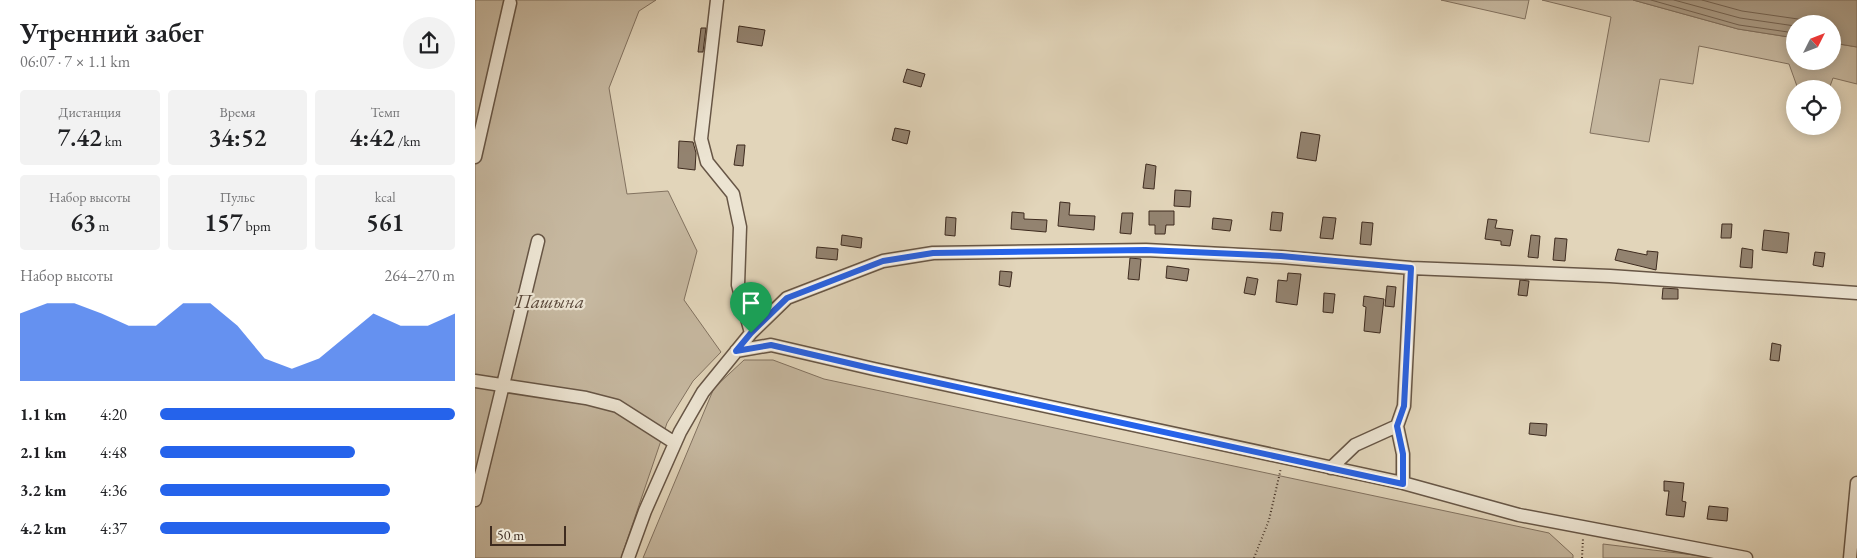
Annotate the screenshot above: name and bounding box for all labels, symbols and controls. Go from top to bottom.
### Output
text: Утренний забег [20,14,204,50]
north arrow [1786,15,1841,70]
map controls [1786,15,1841,135]
button: share [403,17,455,69]
text: 06:07 · 7 × 1.1 km [20,51,130,72]
button: locate [1786,80,1841,135]
text: Дистанция [59,103,121,121]
text: Время [220,103,255,121]
text: Темп [371,103,400,121]
text: 7.42 [57,121,102,153]
text: 34:52 [208,121,267,153]
text: 4:42 [350,121,395,153]
text: km [102,132,122,150]
text: /km [395,132,421,150]
text: Набор высоты [49,188,131,206]
text: Пульс [220,188,255,206]
text: kcal [375,188,396,206]
text: 63 [70,206,96,238]
text: 157 [204,206,243,238]
text: 561 [366,206,404,238]
text: m [96,217,110,235]
text: bpm [243,217,271,235]
text: Набор высоты [20,265,113,286]
text: 264–270 m [384,265,455,286]
pin [730,282,772,333]
park label: Пашына [515,289,584,314]
icon: arrive [737,289,765,317]
text: 1.1 km [20,404,66,425]
text: 4:20 [100,404,127,425]
text: 2.1 km [20,442,66,463]
text: 4:48 [100,442,127,463]
text: 3.2 km [20,480,66,501]
text: 4:36 [100,480,127,501]
text: 4.2 km [20,518,66,539]
text: 4:37 [100,518,127,539]
scale bar [490,523,566,546]
text: 50 m [497,526,524,544]

